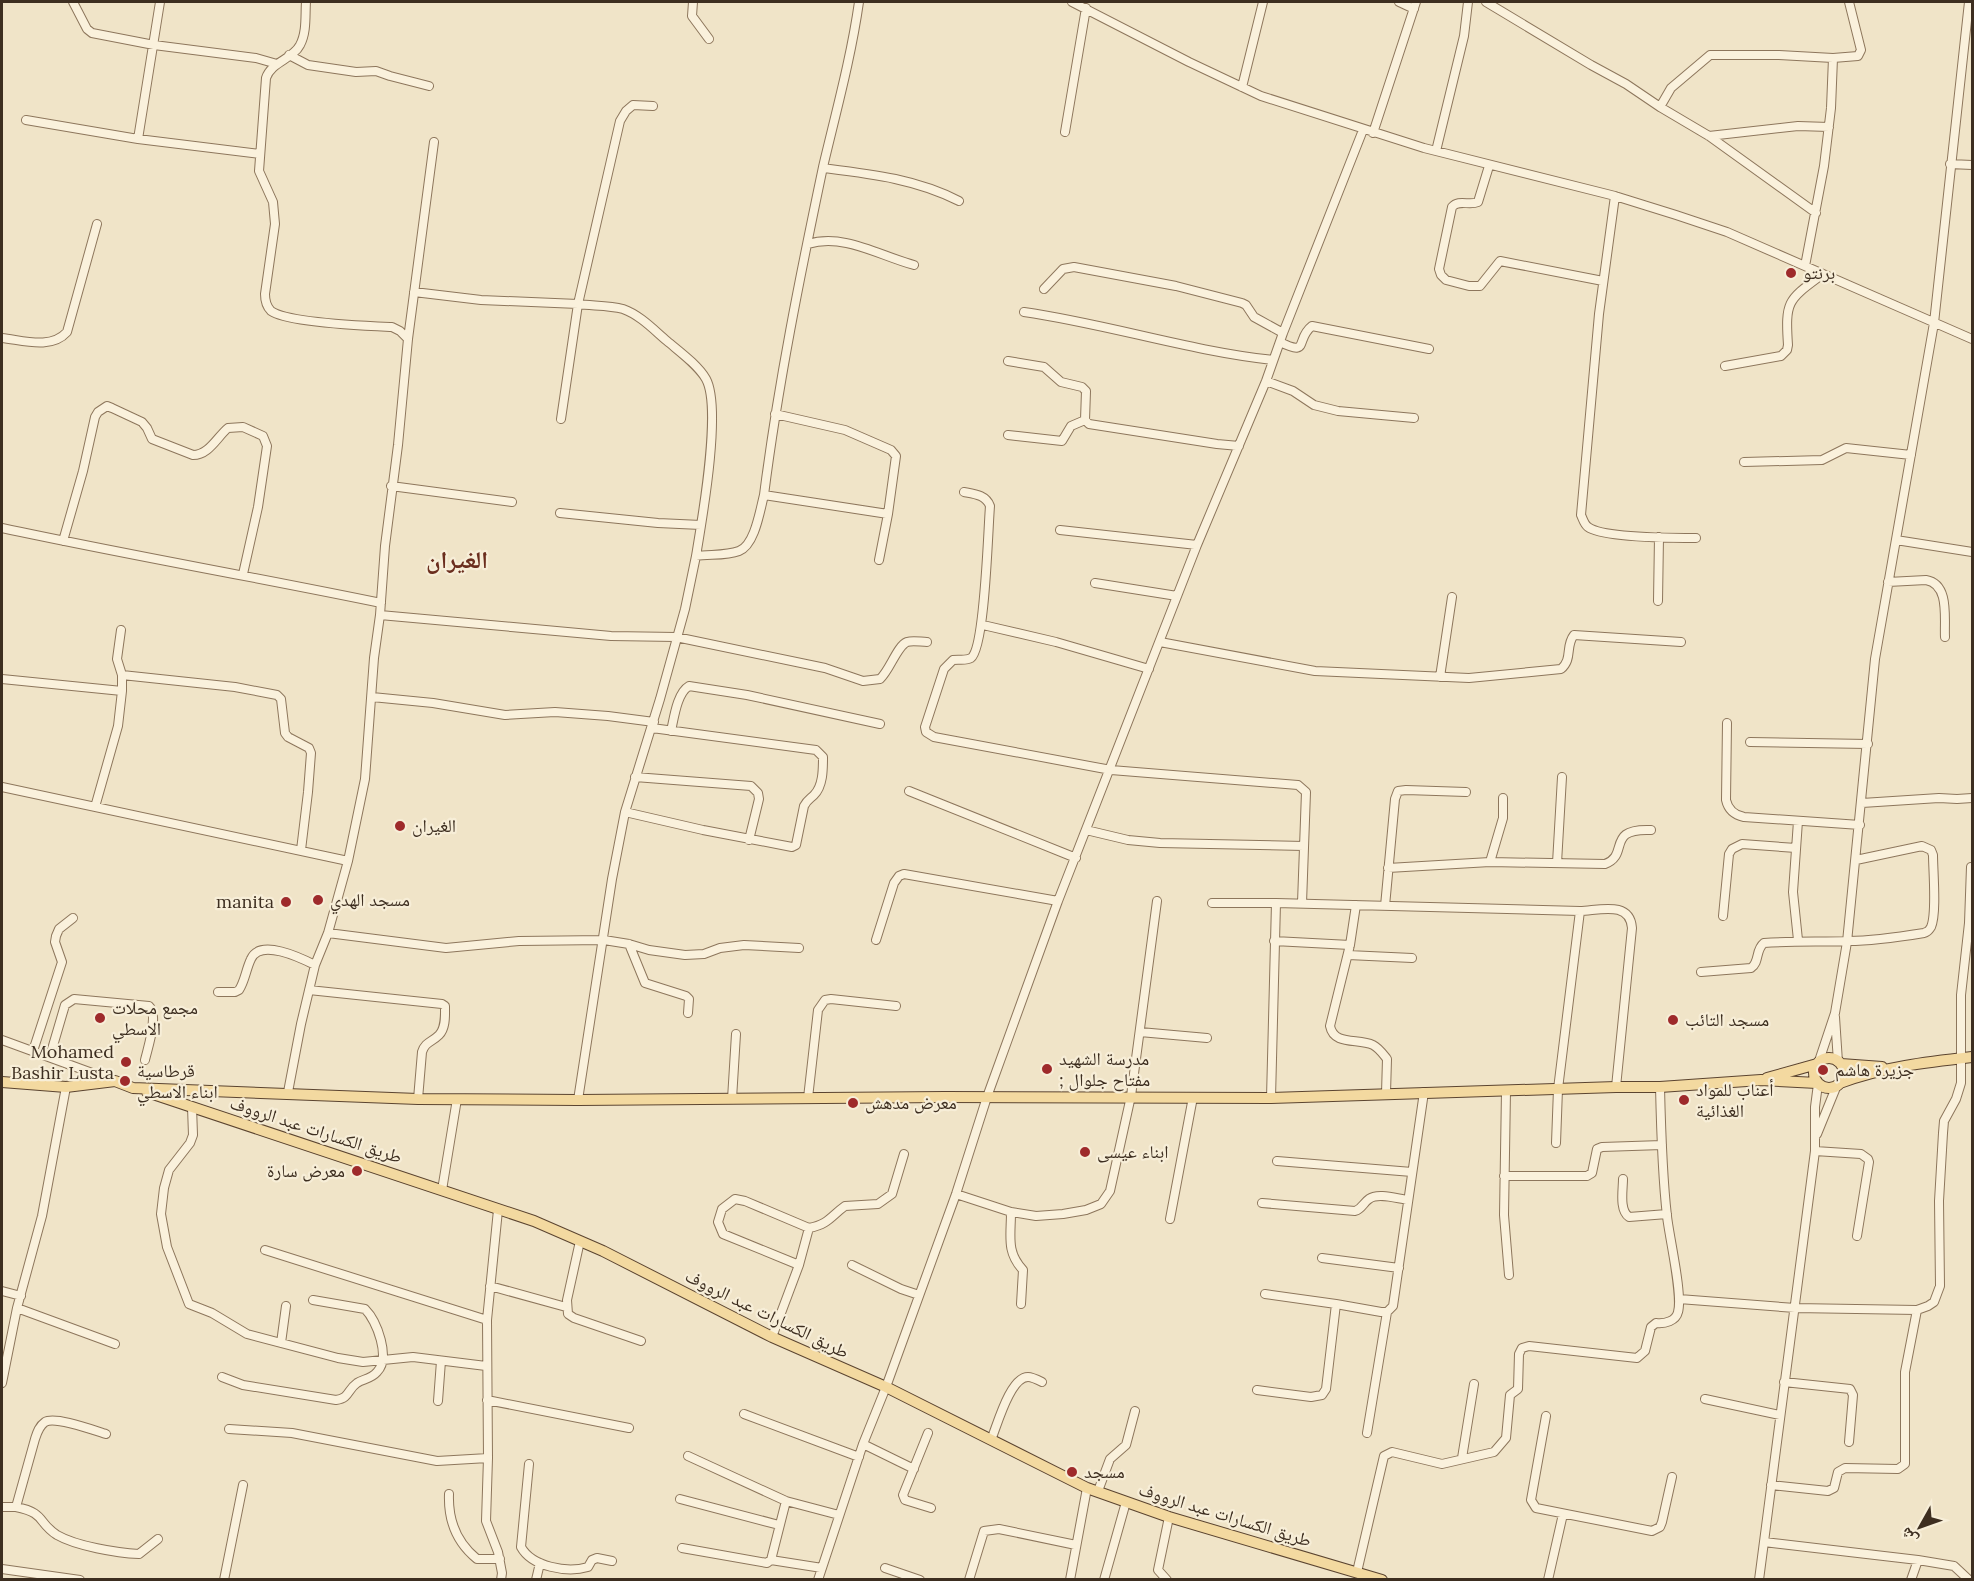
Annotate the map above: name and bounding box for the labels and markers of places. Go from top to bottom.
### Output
place label: برنتو [1803,261,1835,284]
marker: برنتو [1784,266,1798,280]
place label: الغيران [412,814,456,837]
marker: الغيران [393,819,407,833]
place label: مسجد الهدي [330,888,410,915]
place label: manita [216,890,274,913]
marker: مسجد الهدي [311,893,325,907]
marker: manita [279,895,293,909]
place label: مجمع محلات الاسطي [112,996,198,1044]
place label: مسجد التائب [1685,1008,1769,1031]
marker: مجمع محلات الاسطي [93,1011,107,1025]
marker: مسجد التائب [1666,1013,1680,1027]
place label: Mohamed Bashir Lusta [11,1040,114,1084]
place label: مدرسة الشهيد ; مفتاح جلوال [1059,1047,1150,1092]
marker: Mohamed Bashir Lusta [119,1055,133,1069]
place label: جزيرة هاشم [1835,1058,1914,1082]
place label: قرطاسية ابناء الاسطي [137,1059,218,1107]
marker: مدرسة الشهيد ; مفتاح جلوال [1040,1062,1054,1076]
marker: جزيرة هاشم [1816,1063,1830,1077]
marker: قرطاسية ابناء الاسطي [118,1074,132,1088]
place label: أعناب للمواد الغذائية [1696,1078,1774,1122]
place label: معرض مدهش [865,1091,957,1114]
marker: أعناب للمواد الغذائية [1677,1093,1691,1107]
marker: معرض مدهش [846,1096,860,1110]
place label: ابناء عيسى [1097,1140,1169,1163]
marker: ابناء عيسى [1078,1145,1092,1159]
place label: معرض سارة [267,1159,345,1182]
marker: معرض سارة [350,1164,364,1178]
place label: مسجد [1084,1460,1125,1483]
marker: مسجد [1065,1465,1079,1479]

